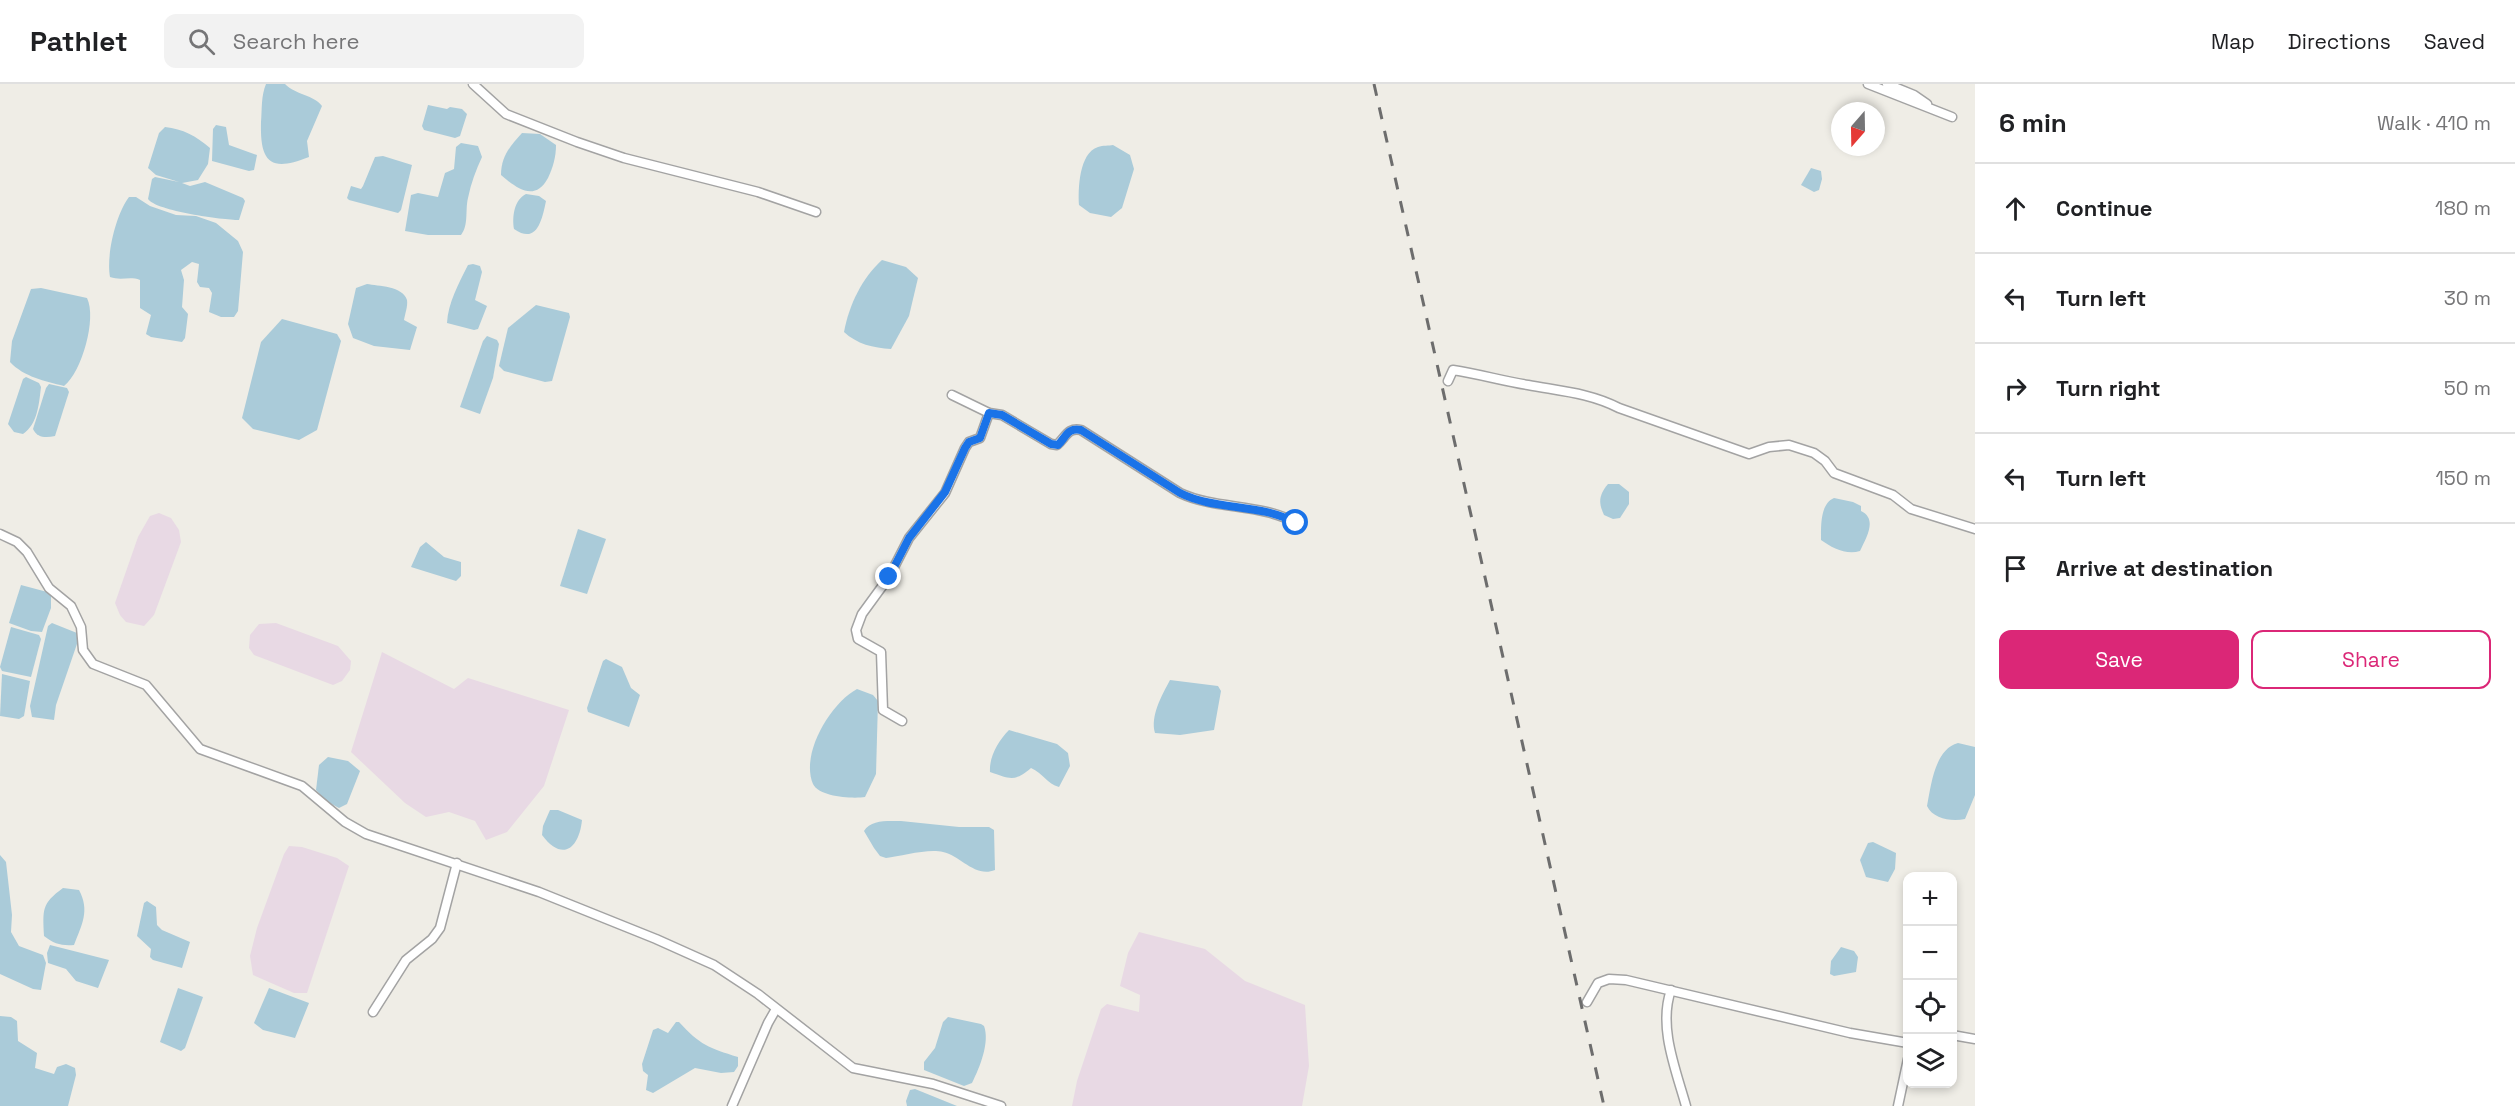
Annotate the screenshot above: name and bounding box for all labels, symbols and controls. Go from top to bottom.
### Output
search box [164,14,584,68]
text: Pathlet [30,23,128,59]
icon: search [185,25,218,58]
text: Search here [233,27,360,55]
text: Map [2211,28,2255,55]
text: Directions [2288,28,2391,55]
text: Saved [2424,28,2485,55]
north arrow [1831,102,1885,156]
text: 6 min [1999,106,2067,140]
text: Walk · 410 m [2377,110,2491,136]
icon: ahead [1999,192,2032,225]
text: Continue [2056,194,2152,222]
text: 180 m [2435,195,2491,221]
icon: left [1999,282,2032,315]
text: Turn left [2056,284,2146,312]
text: 30 m [2444,285,2491,311]
icon: right [1999,372,2032,405]
text: Turn right [2056,374,2161,402]
text: 50 m [2444,375,2491,401]
icon: left [1999,462,2032,495]
text: Turn left [2056,464,2146,492]
text: 150 m [2436,465,2491,491]
route start [1282,509,1308,535]
icon: arrive [1999,552,2032,585]
text: Arrive at destination [2056,554,2273,582]
route end [875,563,901,589]
button: Save [1999,630,2239,689]
button: Share [2251,630,2491,689]
map controls [1903,872,1957,1088]
button: + [1903,872,1957,926]
button: − [1903,926,1957,980]
button: locate [1903,980,1957,1034]
button: layers [1903,1034,1957,1088]

